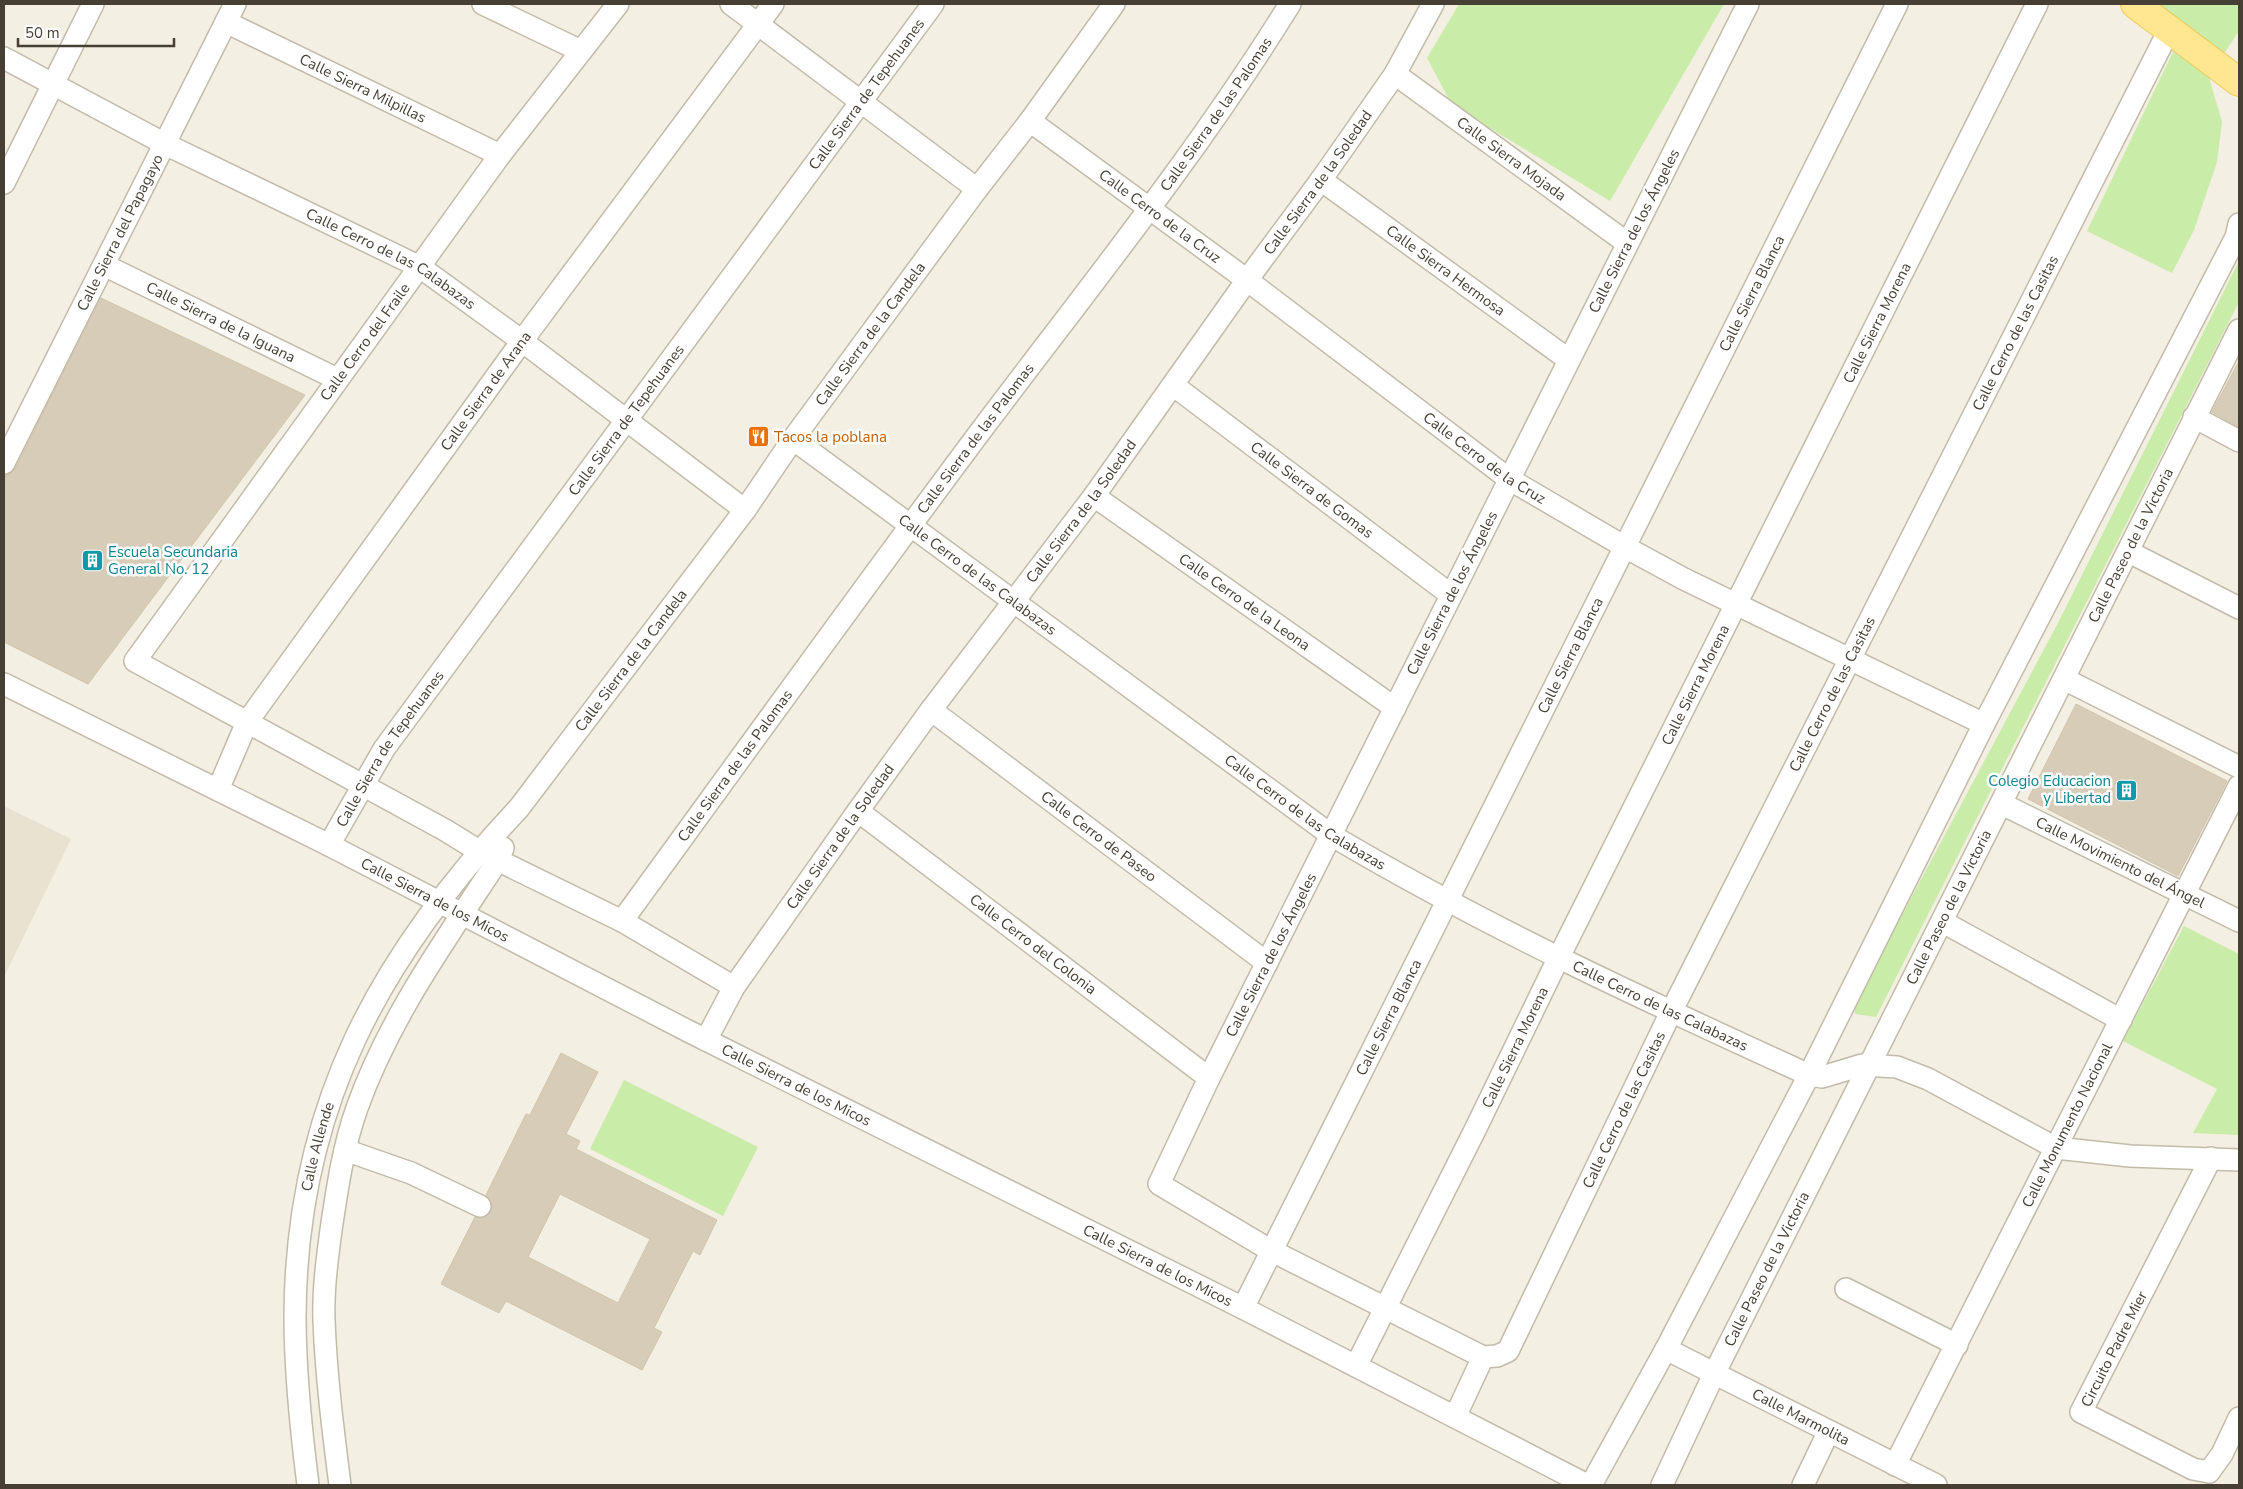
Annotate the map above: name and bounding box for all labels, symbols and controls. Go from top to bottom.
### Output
street label: Calle Sierra de Tepehuanes [804,14,929,174]
scale bar [18,15,174,47]
text: 50 m [25,23,60,43]
street label: Calle Sierra de las Palomas [1155,33,1277,195]
street label: Calle Sierra Milpillas [296,49,430,128]
street label: Calle Sierra de la Soledad [1259,106,1377,259]
street label: Calle Sierra Mojada [1453,112,1570,205]
street label: Calle Sierra de los Ángeles [1584,145,1684,317]
street label: Calle Sierra del Papagayo [72,151,168,314]
street label: Calle Cerro de la Cruz [1095,165,1225,268]
street label: Calle Cerro de las Calabazas [303,203,480,314]
street label: Calle Sierra Hermosa [1382,220,1509,320]
street label: Calle Sierra Blanca [1714,232,1789,355]
street label: Calle Cerro de las Casitas [1968,252,2063,414]
street label: Calle Sierra de la Candela [811,258,930,410]
street label: Calle Sierra Morena [1838,259,1916,387]
street label: Calle Sierra de la Iguana [143,277,299,367]
street label: Calle Cerro del Fraile [315,279,415,405]
street label: Calle Sierra de Arana [436,327,536,455]
street label: Calle Sierra de Tepehuanes [564,340,689,500]
street label: Calle Sierra de las Palomas [912,359,1039,518]
street label: Calle Cerro de la Cruz [1419,407,1550,509]
restaurant icon: Tacos la poblana [746,425,770,449]
place label: Tacos la poblana [774,427,887,447]
street label: Calle Sierra de la Soledad [1021,435,1141,587]
street label: Calle Sierra de Gomas [1246,437,1378,543]
street label: Calle Paseo de la Victoria [2083,465,2178,626]
street label: Calle Sierra de los Ángeles [1402,507,1502,679]
street label: Calle Cerro de las Calabazas [894,510,1061,640]
place label: Escuela Secundaria General No. 12 [108,542,238,579]
building icon: Escuela Secundaria General No. 12 [80,549,104,573]
street label: Calle Cerro de la Leona [1175,549,1314,655]
street label: Calle Sierra de la Candela [570,585,691,736]
street label: Calle Sierra Blanca [1533,594,1608,717]
street label: Calle Cerro de las Casitas [1784,613,1880,775]
street label: Calle Sierra Morena [1657,621,1734,749]
street label: Calle Sierra de Tepehuanes [331,666,448,831]
street label: Calle Sierra de las Palomas [673,686,797,846]
street label: Calle Cerro de las Calabazas [1220,750,1390,875]
street label: Calle Sierra de la Soledad [782,760,899,913]
place label: Colegio Educacion y Libertad [1988,771,2111,808]
building icon: Colegio Educacion y Libertad [2115,778,2139,802]
street label: Calle Cerro de Paseo [1037,786,1161,886]
street label: Calle Movimiento del Ángel [2032,812,2209,913]
street label: Calle Paseo de la Victoria [1901,826,1996,988]
street label: Calle Sierra de los Micos [357,853,513,947]
street label: Calle Sierra de los Ángeles [1221,869,1321,1041]
street label: Calle Cerro del Colonia [966,889,1101,999]
street label: Calle Sierra Blanca [1351,956,1426,1079]
street label: Calle Cerro de las Calabazas [1569,956,1751,1056]
street label: Calle Sierra Morena [1477,984,1553,1112]
street label: Calle Cerro de las Casitas [1578,1028,1670,1192]
street label: Calle Sierra de los Micos [718,1039,874,1131]
street label: Calle Monumento Nacional [2017,1039,2118,1211]
street label: Calle Allende [297,1099,339,1193]
street label: Calle Paseo de la Victoria [1719,1188,1814,1350]
street label: Calle Sierra de los Micos [1080,1220,1236,1311]
street label: Circuito Padre Mier [2076,1287,2152,1410]
street label: Calle Marmolita [1749,1384,1853,1450]

